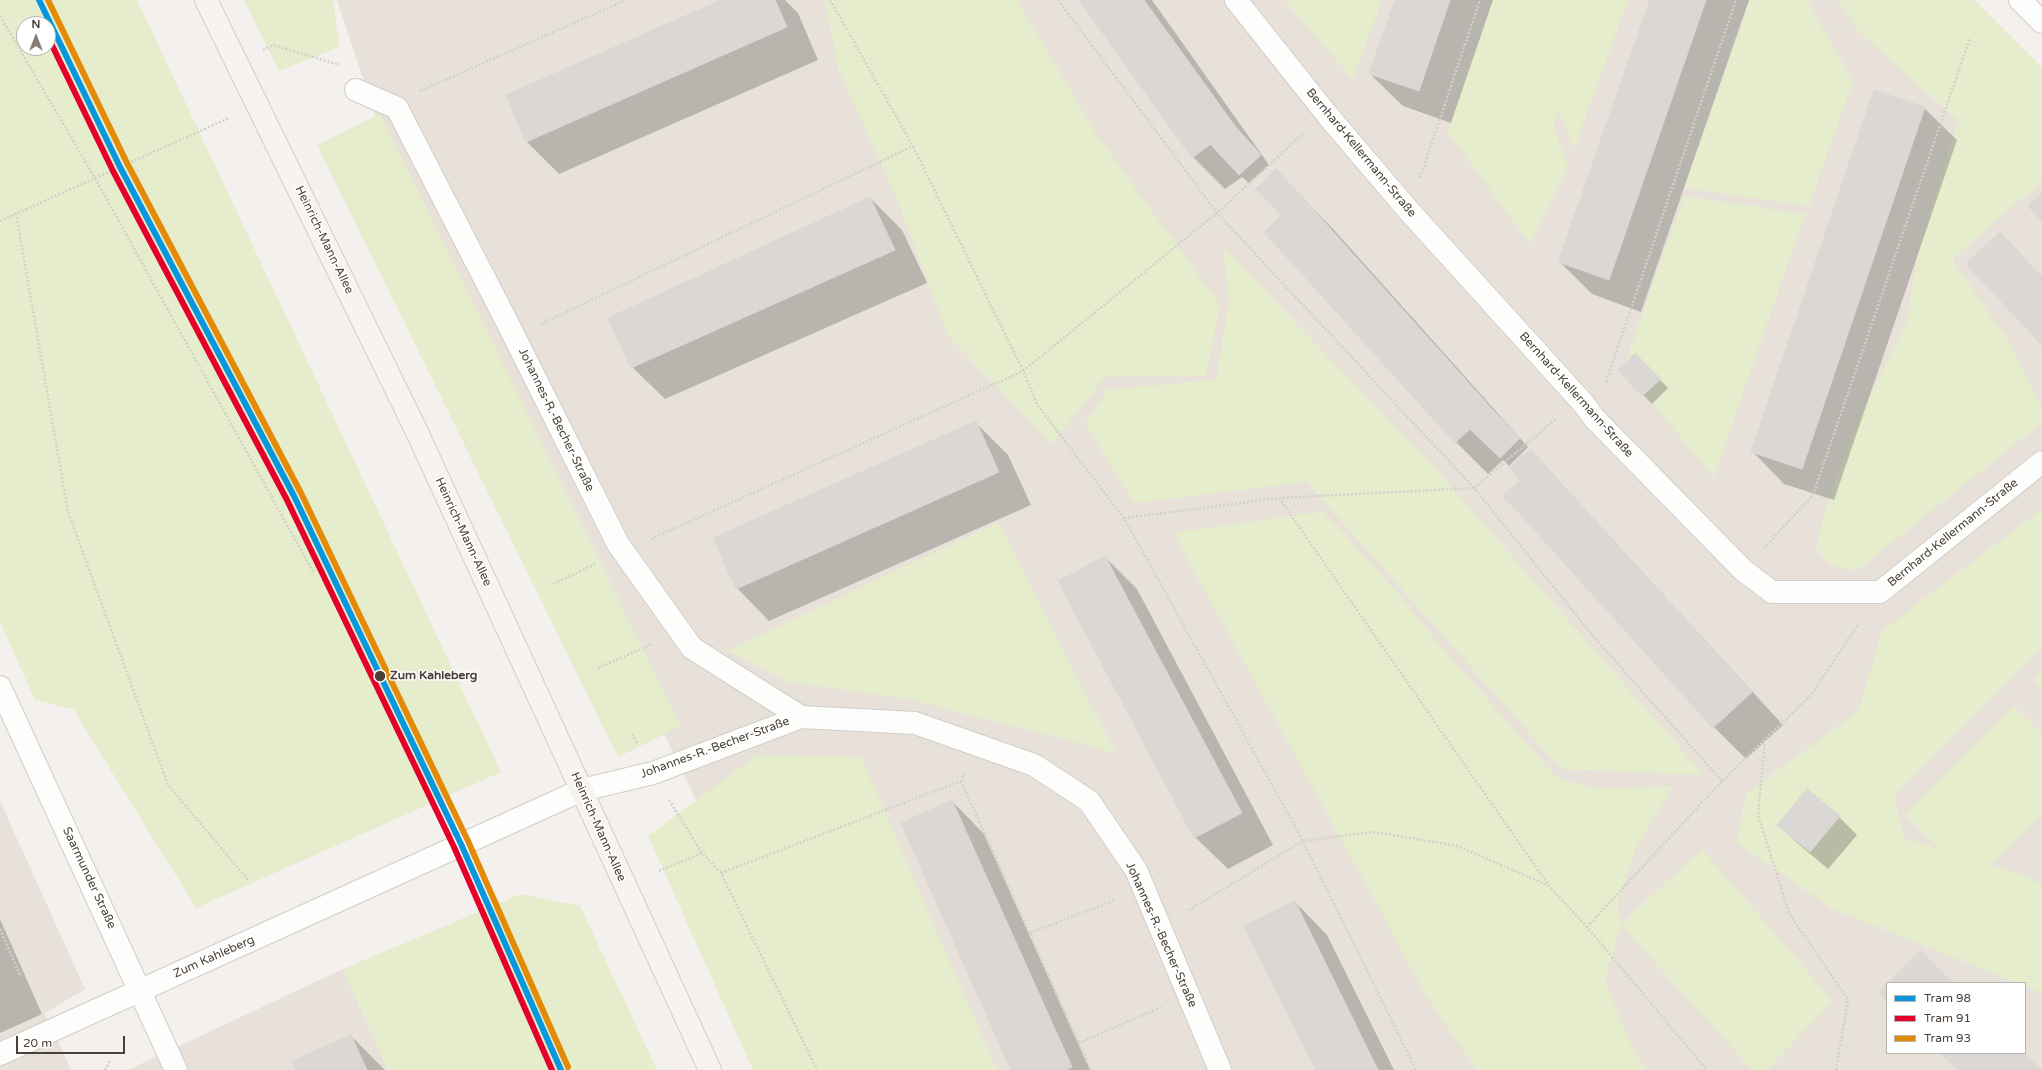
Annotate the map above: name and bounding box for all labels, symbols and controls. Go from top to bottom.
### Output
north arrow [16,16,56,56]
text: N [32,18,40,31]
street label: Bernhard-Kellermann-Straße [1303,86,1419,220]
street label: Heinrich-Mann-Allee [292,184,356,296]
street label: Bernhard-Kellermann-Straße [1516,329,1636,461]
street label: Johannes-R.-Becher-Straße [515,346,597,494]
street label: Heinrich-Mann-Allee [431,475,495,589]
street label: Bernhard-Kellermann-Straße [1885,476,2021,590]
marker: Zum Kahleberg [373,669,387,683]
place label: Zum Kahleberg [390,669,477,683]
street label: Johannes-R.-Becher-Straße [639,714,791,782]
street label: Heinrich-Mann-Allee [567,770,629,884]
street label: Saarmunder Straße [59,825,119,931]
street label: Johannes-R.-Becher-Straße [1122,860,1200,1010]
street label: Zum Kahleberg [171,933,257,981]
legend [1886,982,2026,1054]
text: Tram 98 [1924,991,1971,1005]
text: Tram 91 [1924,1011,1971,1025]
scale bar [18,1028,127,1054]
text: Tram 93 [1924,1031,1971,1045]
text: 20 m [23,1036,52,1050]

